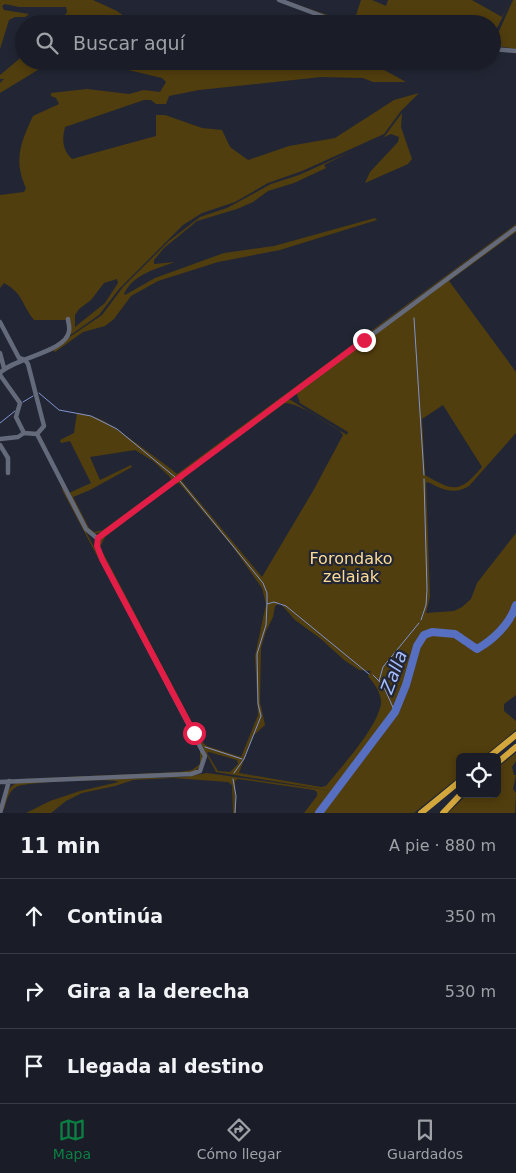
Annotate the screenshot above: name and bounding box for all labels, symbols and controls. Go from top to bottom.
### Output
search box [15,15,501,70]
icon: search [33,29,61,57]
text: Buscar aquí [73,32,185,54]
route end [353,329,376,352]
park label: Forondako zelaiak [309,549,393,586]
water label: Zalla [375,647,411,697]
route start [183,722,206,745]
map controls [456,753,501,798]
button: locate [456,753,501,798]
text: 11 min [20,834,101,858]
text: A pie · 880 m [389,836,496,855]
icon: ahead [20,902,48,930]
text: Continúa [67,905,163,927]
text: 350 m [445,907,496,926]
icon: right [20,977,48,1005]
text: Gira a la derecha [67,980,250,1002]
text: 530 m [445,982,496,1001]
icon: arrive [20,1052,48,1080]
text: Llegada al destino [67,1055,264,1077]
tab: Mapa [53,1116,91,1162]
tab: Cómo llegar [197,1116,281,1162]
tab: Guardados [387,1116,463,1162]

